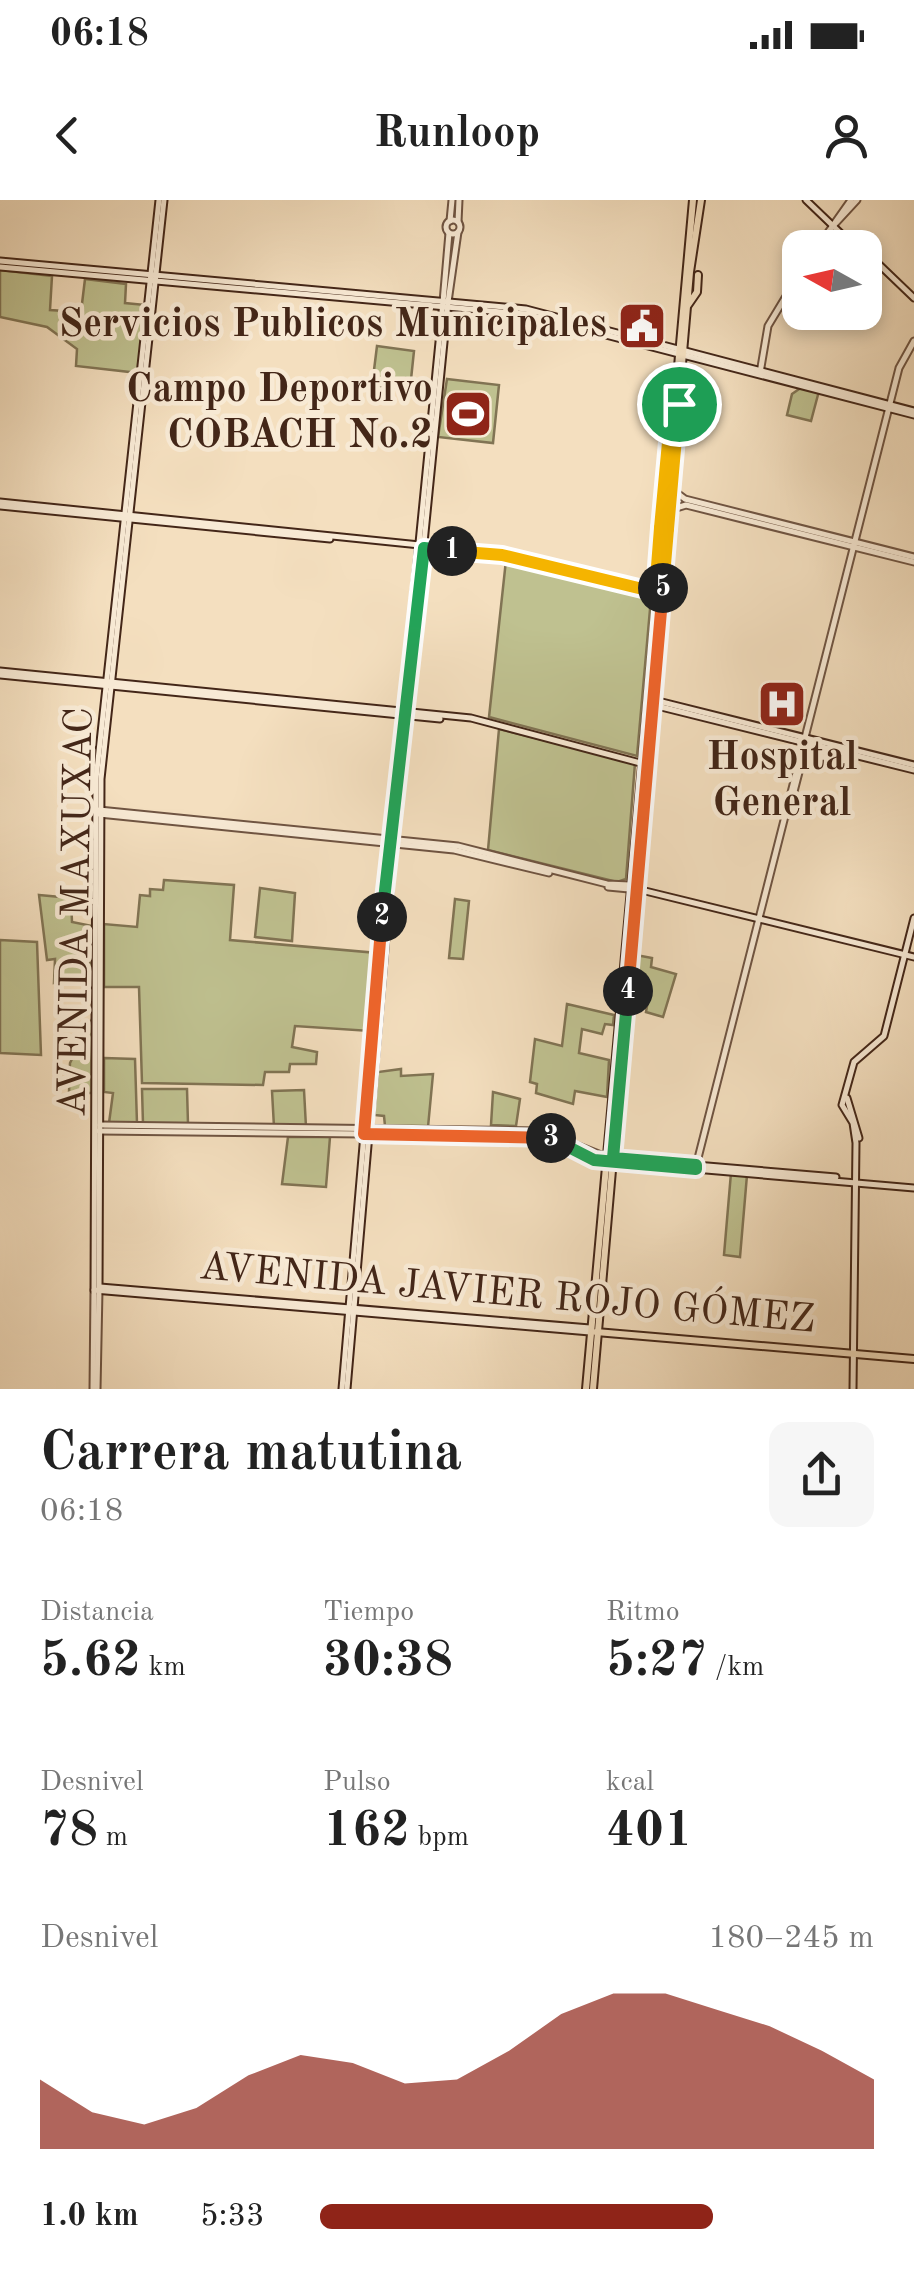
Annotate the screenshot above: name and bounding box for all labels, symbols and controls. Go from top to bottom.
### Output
text: 06:18 [50,16,149,54]
icon: back [40,108,95,163]
icon: person [819,108,874,163]
text: Runloop [374,112,540,157]
north arrow [782,230,882,330]
map controls [782,230,882,330]
public building icon: Servicios Publicos Municipales [616,300,668,352]
place label: Servicios Publicos Municipales [58,306,607,346]
pin [637,362,722,447]
place label: Campo Deportivo COBACH No.2 [126,371,433,457]
icon: arrive [652,377,707,432]
sports icon: Campo Deportivo COBACH No.2 [442,388,494,440]
pin: 1 [427,526,477,576]
text: 1 [444,537,460,565]
pin: 5 [638,563,688,613]
text: 5 [655,574,671,602]
hospital icon: Hospital General [756,678,808,730]
street label: AVENIDA MAXUXAC [54,707,102,1117]
place label: Hospital General [706,739,858,825]
pin: 2 [357,892,407,942]
text: 2 [374,903,390,931]
pin: 4 [603,966,653,1016]
text: 4 [620,977,636,1005]
pin: 3 [526,1113,576,1163]
text: 3 [543,1124,559,1152]
street label: AVENIDA JAVIER ROJO GÓMEZ [197,1239,817,1342]
button: share [769,1422,874,1527]
text: Carrera matutina [40,1427,462,1482]
text: 06:18 [40,1496,123,1528]
text: Distancia [40,1599,154,1627]
text: Tiempo [323,1599,414,1627]
text: Ritmo [606,1599,680,1627]
text: 5.62 [40,1637,141,1687]
text: 30:38 [323,1637,453,1687]
text: 5:27 [606,1637,707,1687]
text: km [141,1654,186,1682]
text: /km [707,1654,764,1682]
text: Desnivel [40,1769,144,1797]
text: Pulso [323,1769,391,1797]
text: kcal [606,1769,654,1797]
text: 78 [40,1807,98,1857]
text: 162 [323,1807,410,1857]
text: 401 [606,1807,693,1857]
text: m [98,1824,128,1852]
text: bpm [410,1824,469,1852]
text: Desnivel [40,1923,158,1955]
text: 180–245 m [708,1923,874,1955]
text: 1.0 km [40,2201,139,2233]
text: 5:33 [200,2201,265,2233]

